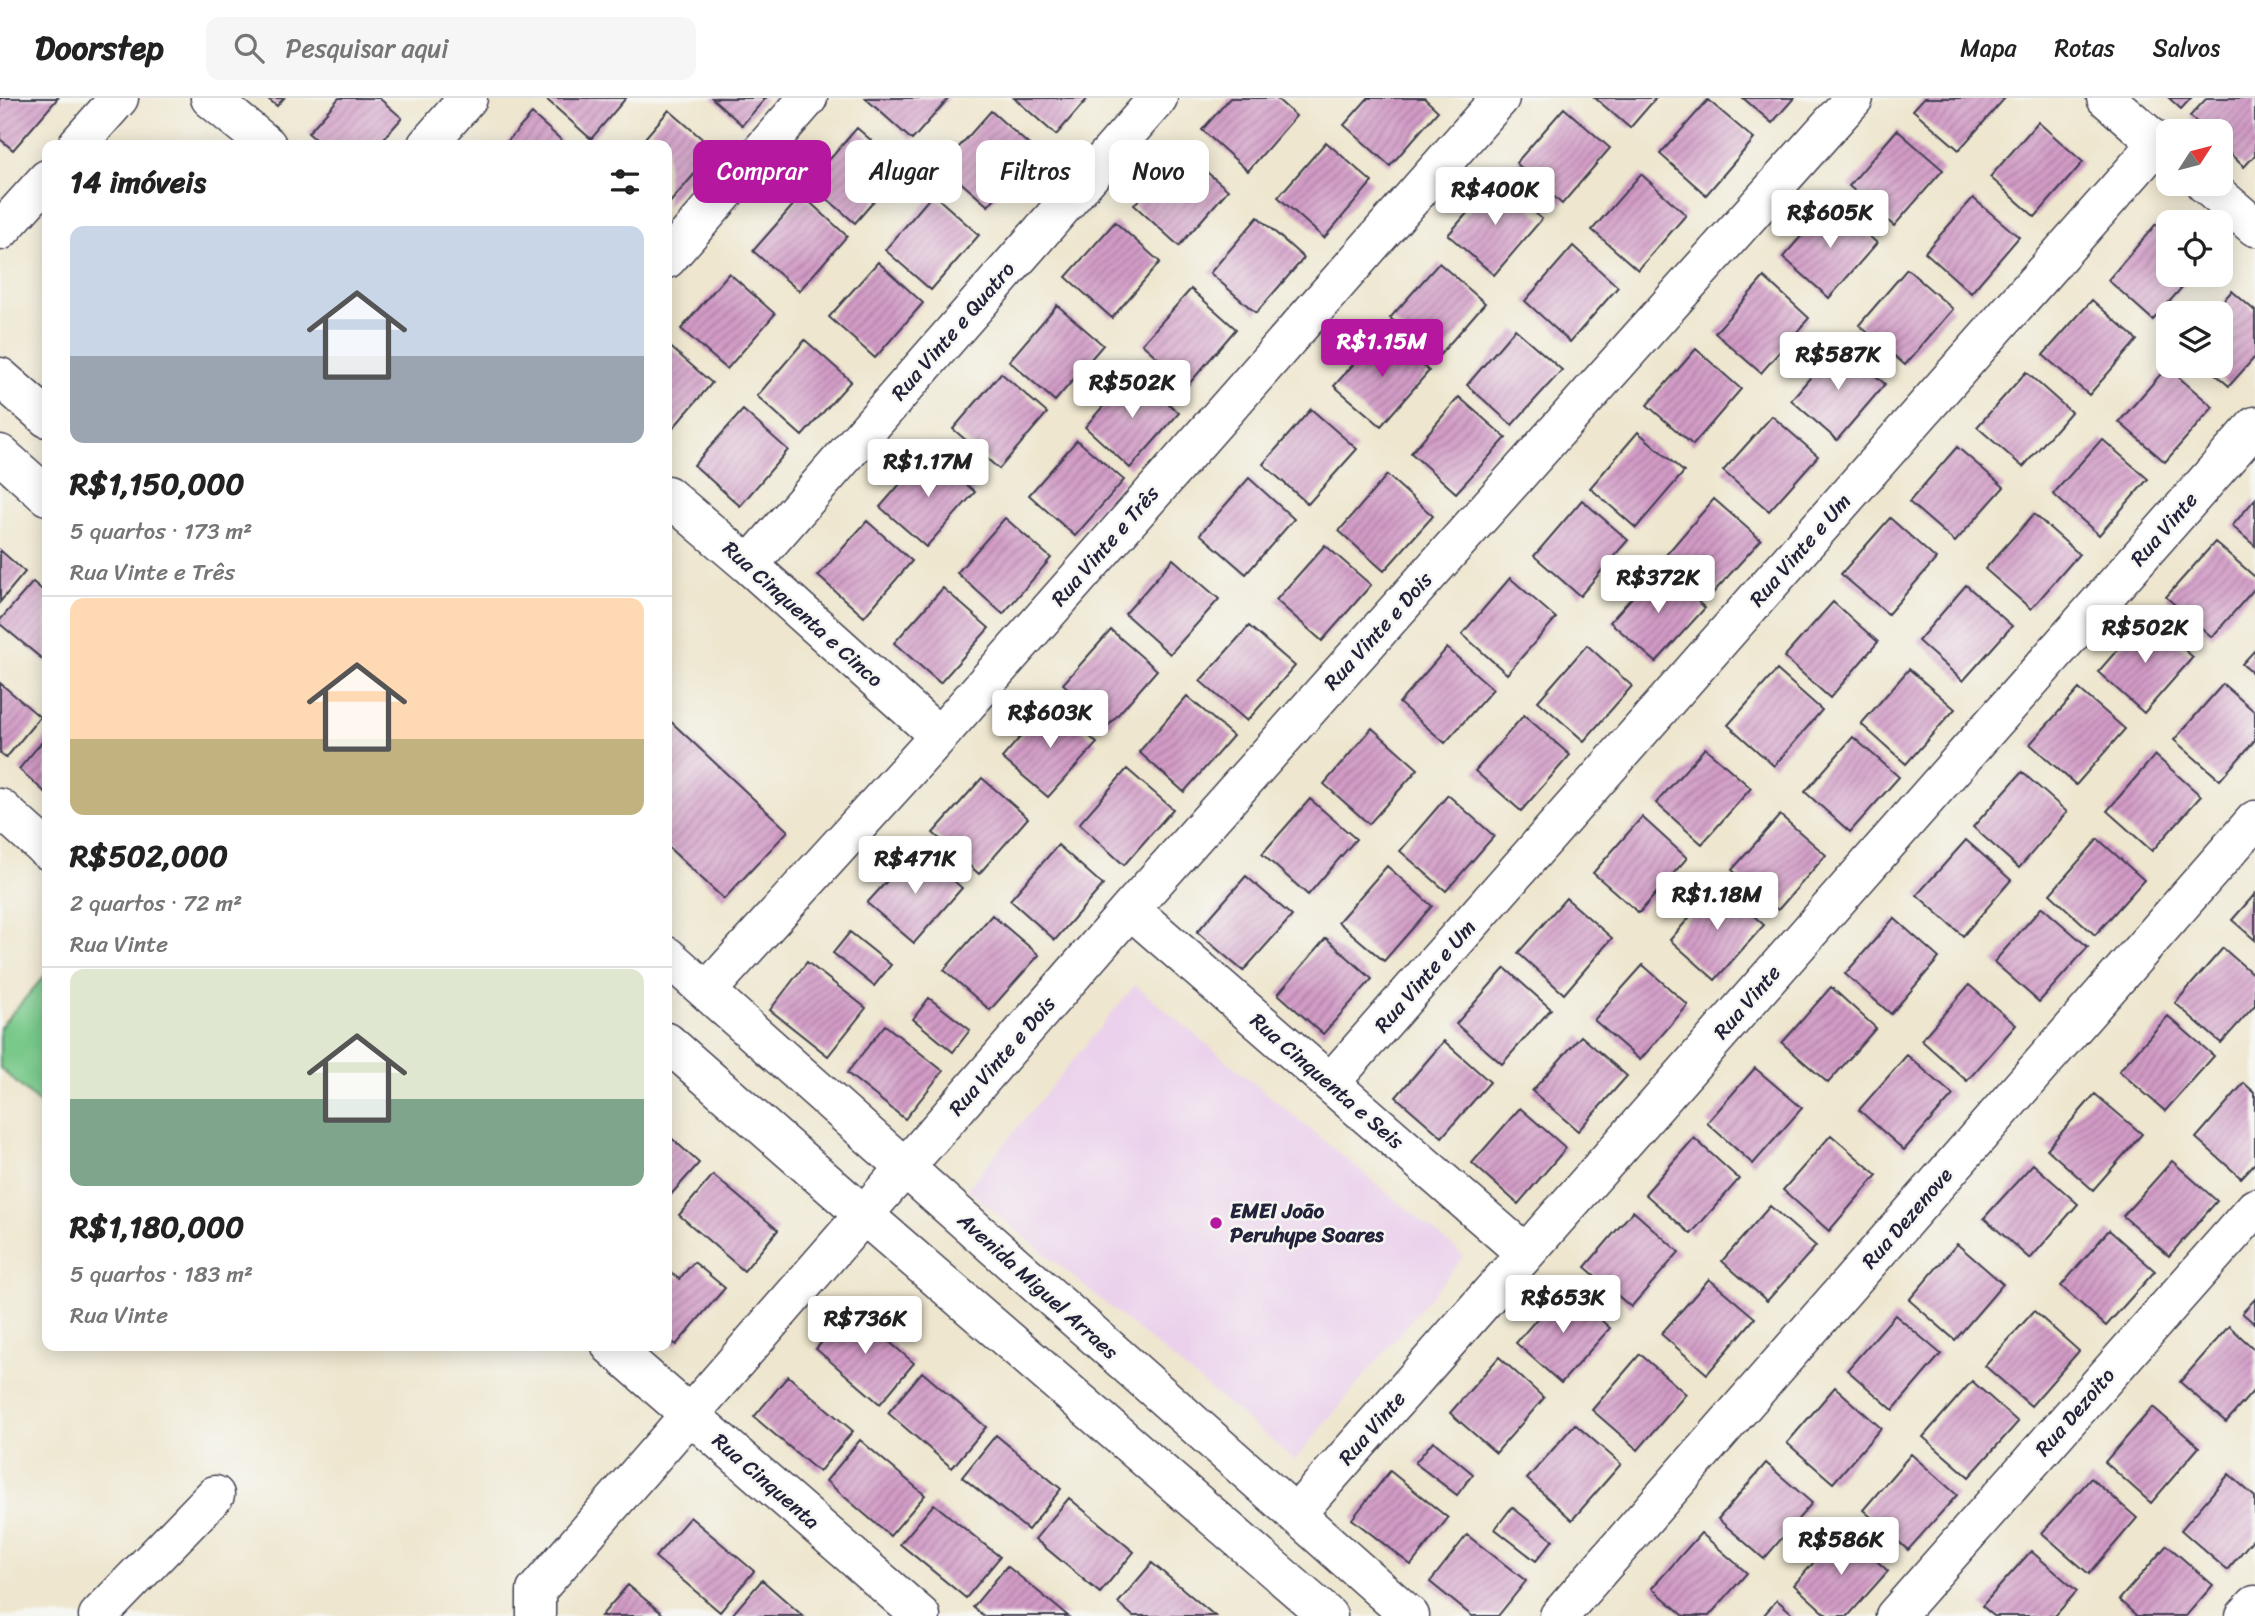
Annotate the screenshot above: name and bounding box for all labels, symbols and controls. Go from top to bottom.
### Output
search box [206,17,696,80]
text: Doorstep [35,19,164,77]
text: Pesquisar aqui [286,25,448,71]
text: Mapa [1960,27,2017,69]
text: Rotas [2055,27,2115,69]
text: Salvos [2153,27,2220,69]
icon: search [230,29,268,67]
north arrow [2156,119,2233,196]
map controls [2156,119,2233,378]
chip: Comprar [693,140,831,203]
chip: Alugar [845,140,962,203]
chip: Filtros [976,140,1095,203]
chip: Novo [1109,140,1209,203]
text: 14 imóveis [70,155,206,209]
icon: filters [606,163,644,201]
pin: R$400K [1438,167,1552,227]
text: R$400K [1452,169,1538,210]
pin: R$605K [1773,190,1887,250]
text: R$605K [1787,192,1873,233]
button: locate [2156,210,2233,287]
street label: Rua Vinte e Quatro [881,252,1025,410]
icon: home [294,272,420,398]
button: layers [2156,301,2233,378]
pin: R$1.15M [1317,320,1447,379]
text: R$1.15M [1337,321,1427,362]
pin: R$587K [1781,332,1895,392]
text: R$587K [1796,334,1880,375]
pin: R$502K [1075,360,1189,420]
text: R$502K [1089,362,1175,403]
pin: R$1.17M [863,440,993,499]
text: R$1.17M [884,441,972,482]
text: R$1,150,000 [70,457,244,511]
street label: Rua Vinte e Três [1041,476,1169,615]
street label: Rua Vinte [2120,483,2208,575]
street label: Rua Vinte e Um [1739,484,1861,616]
text: 5 quartos · 173 m² [70,511,252,552]
street label: Rua Cinquenta e Cinco [714,531,892,697]
text: Rua Vinte e Três [70,552,235,593]
pin: R$372K [1601,556,1715,615]
text: R$372K [1617,557,1699,598]
street label: Rua Vinte e Dois [1314,562,1442,699]
pin: R$502K [2088,606,2202,665]
text: R$502K [2102,607,2188,648]
icon: home [294,644,420,770]
pin: R$603K [993,690,1107,750]
text: R$603K [1008,692,1092,733]
text: R$502,000 [70,829,228,883]
pin: R$471K [858,836,972,896]
text: R$471K [875,838,955,879]
pin: R$1.18M [1652,872,1782,932]
text: R$1.18M [1672,874,1762,915]
text: 2 quartos · 72 m² [70,883,242,924]
street label: Rua Vinte e Um [1364,910,1486,1042]
text: Rua Vinte [70,924,168,965]
street label: Rua Vinte [1703,956,1791,1048]
street label: Rua Vinte e Dois [939,987,1066,1125]
street label: Rua Cinquenta e Seis [1241,1003,1413,1159]
icon: home [294,1015,420,1141]
street label: Rua Dezenove [1852,1158,1962,1278]
place label: EMEI João Peruhype Soares [1230,1192,1384,1254]
text: R$1,180,000 [70,1200,244,1254]
street label: Avenida Miguel Arraes [948,1202,1128,1370]
marker: EMEI João Peruhype Soares [1208,1215,1224,1231]
text: 5 quartos · 183 m² [70,1254,253,1295]
pin: R$653K [1506,1276,1620,1335]
text: R$653K [1521,1277,1605,1318]
text: Rua Vinte [70,1295,168,1336]
pin: R$736K [808,1296,922,1356]
text: R$736K [824,1298,906,1339]
street label: Rua Dezoito [2025,1359,2125,1465]
street label: Rua Vinte [1328,1382,1416,1474]
street label: Rua Cinquenta [703,1423,829,1539]
pin: R$586K [1784,1518,1898,1577]
text: R$586K [1799,1519,1883,1560]

